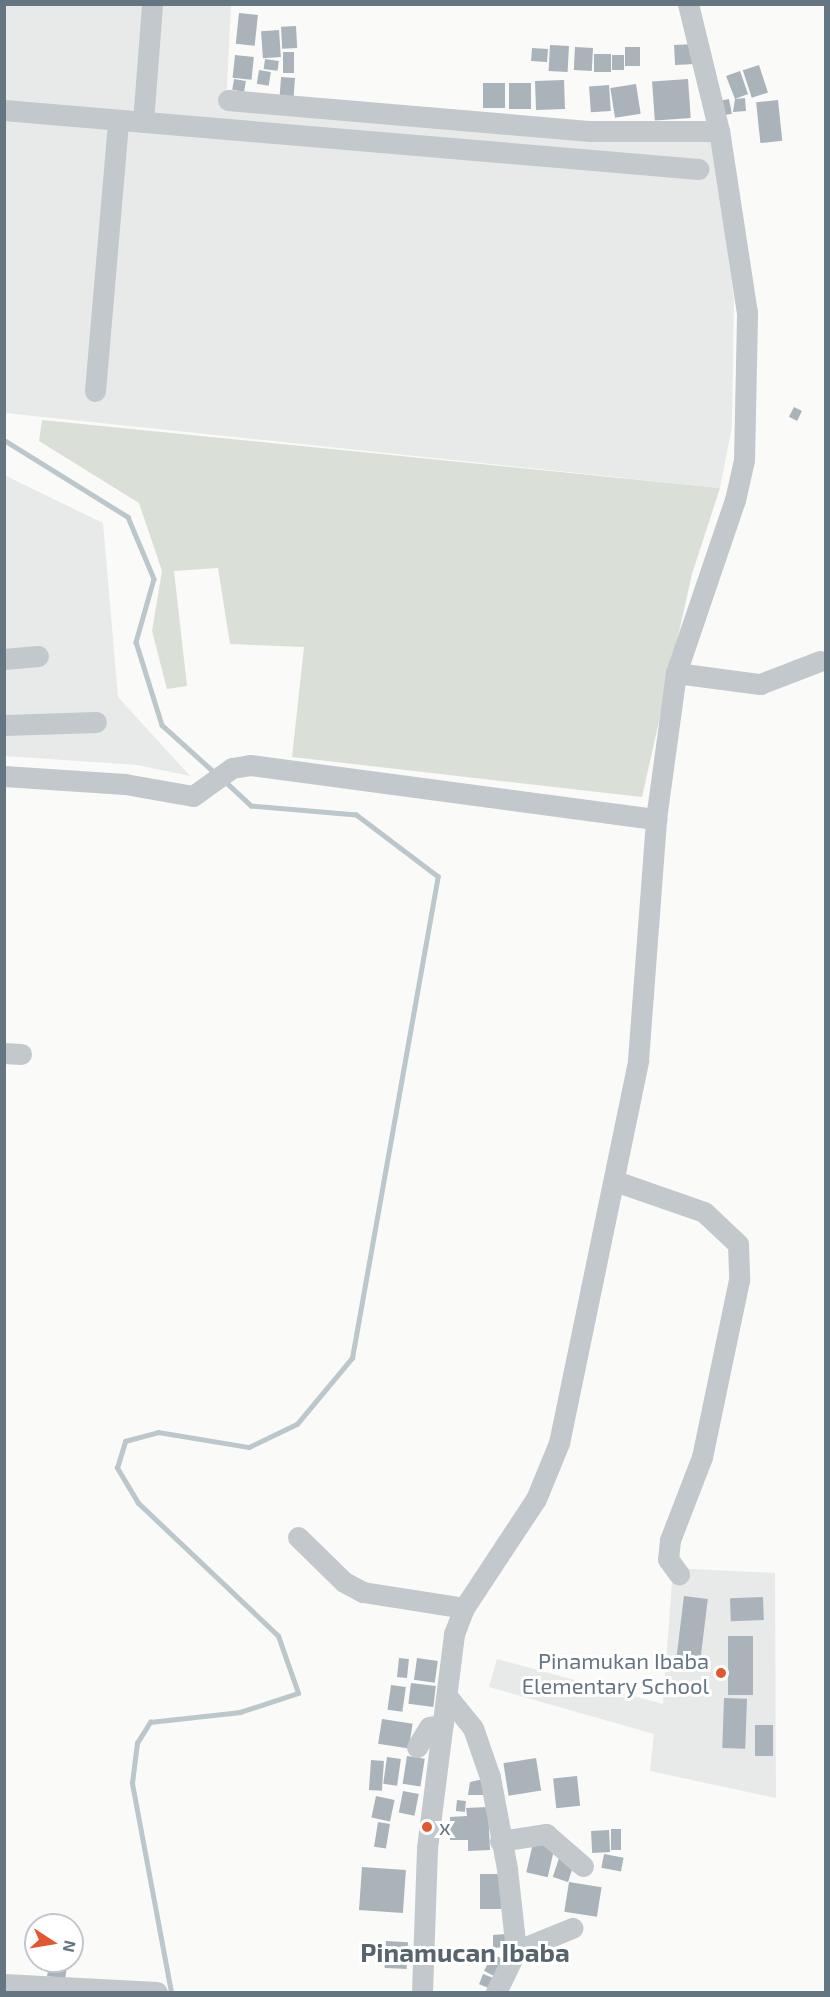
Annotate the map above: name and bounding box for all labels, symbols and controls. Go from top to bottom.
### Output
place label: Pinamukan Ibaba Elementary School [521,1647,709,1699]
marker: Pinamukan Ibaba Elementary School [714,1666,728,1680]
place label: x [439,1814,451,1840]
marker: x [420,1820,434,1834]
north arrow [24,1913,84,1973]
district label: Pinamucan Ibaba [360,1936,570,1968]
text: N [60,1939,81,1954]

